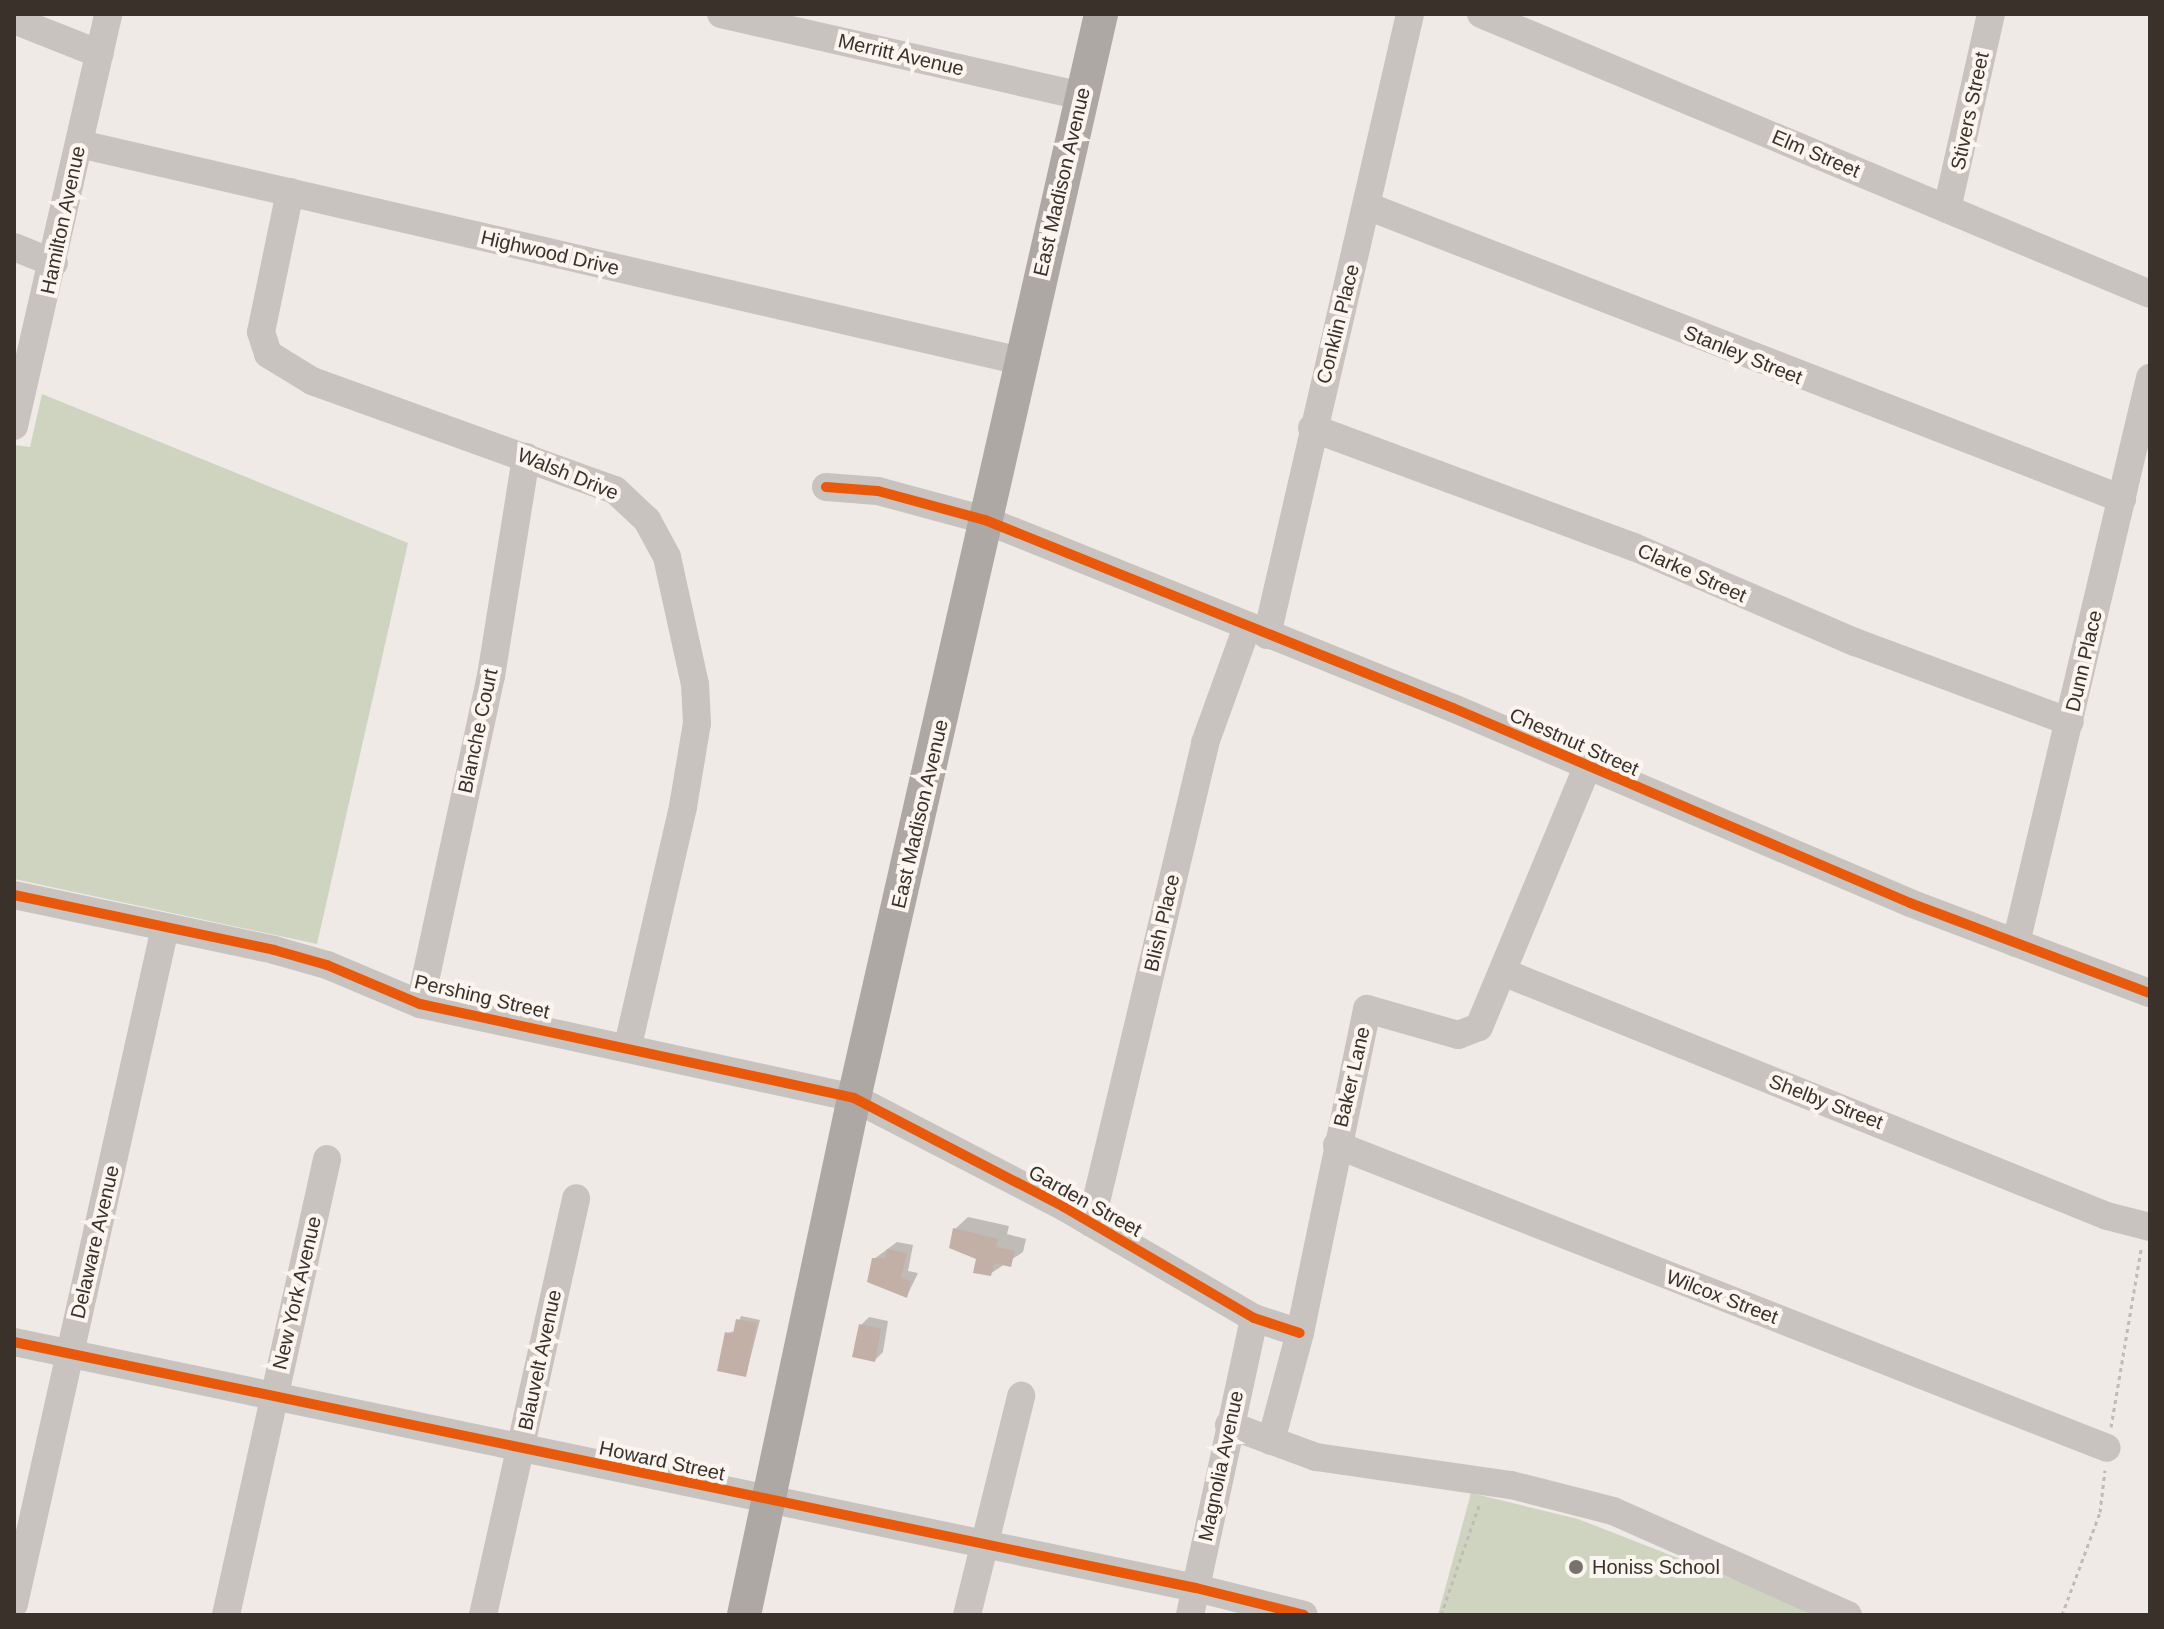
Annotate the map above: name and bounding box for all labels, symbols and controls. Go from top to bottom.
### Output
street label: Merritt Avenue [835,29,967,81]
street label: Stivers Street [1946,50,1994,172]
street label: East Madison Avenue [1028,85,1096,279]
street label: Elm Street [1768,125,1864,183]
street label: Hamilton Avenue [35,143,91,297]
street label: Highwood Drive [479,225,621,281]
street label: Conklin Place [1312,262,1364,386]
street label: Stanley Street [1680,320,1806,390]
street label: Walsh Drive [514,443,622,505]
street label: Clarke Street [1634,538,1750,608]
street label: Dunn Place [2061,608,2107,714]
street label: Blanche Court [453,667,503,795]
street label: Chestnut Street [1506,703,1642,781]
street label: East Madison Avenue [886,717,954,911]
street label: Blish Place [1139,872,1185,974]
street label: Pershing Street [412,970,552,1024]
street label: Baker Lane [1329,1024,1375,1130]
street label: Shelby Street [1766,1069,1886,1135]
street label: Garden Street [1024,1160,1146,1242]
street label: Delaware Avenue [66,1163,124,1321]
street label: New York Avenue [268,1213,326,1373]
street label: Wilcox Street [1663,1265,1781,1329]
street label: Blauvelt Avenue [513,1287,567,1433]
street label: Magnolia Avenue [1193,1388,1249,1544]
street label: Howard Street [597,1436,727,1486]
place label: Honiss School [1592,1555,1720,1579]
marker: Honiss School [1567,1558,1585,1576]

